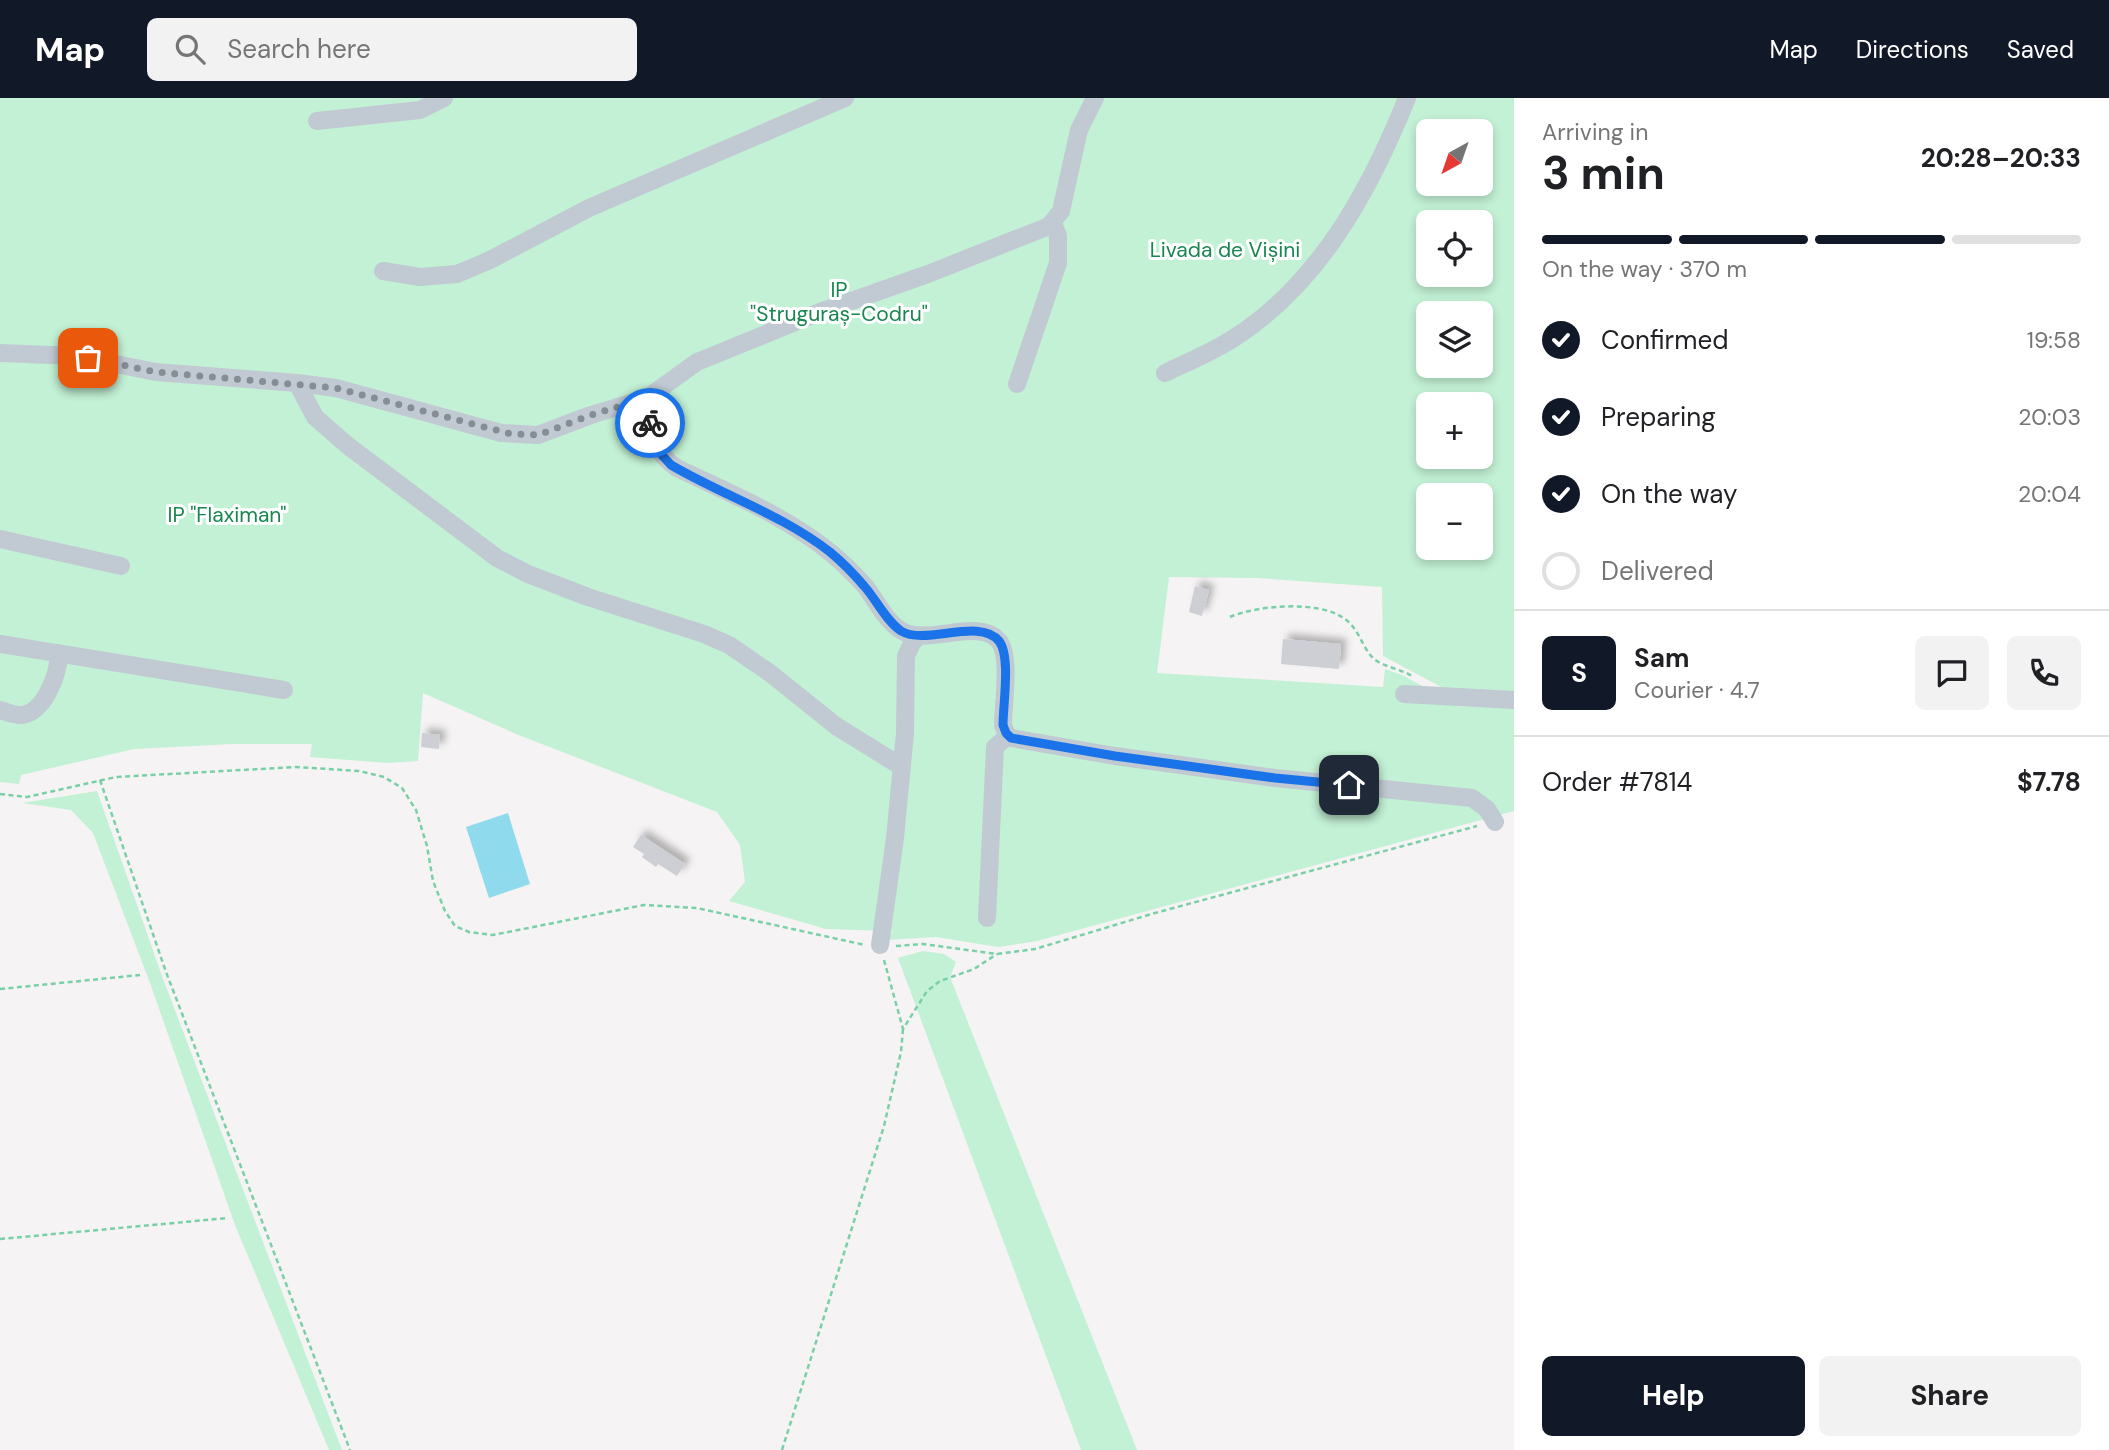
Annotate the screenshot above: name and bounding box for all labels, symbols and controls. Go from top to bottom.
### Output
search box [147,18,637,81]
text: Map [35,28,105,71]
icon: search [171,30,209,68]
text: Search here [227,32,371,66]
text: Map [1770,34,1818,65]
text: Directions [1856,34,1969,65]
text: Saved [2007,34,2074,65]
text: Arriving in [1542,117,1648,147]
north arrow [1416,119,1493,196]
map controls [1416,119,1493,560]
text: 20:28–20:33 [1921,141,2081,175]
text: 3 min [1542,143,1665,203]
button: locate [1416,210,1493,287]
park label: Livada de Vișini [1150,236,1300,264]
text: On the way · 370 m [1542,254,1747,284]
park label: IP "Struguraș-Codru" [750,276,928,328]
button: layers [1416,301,1493,378]
icon: check [1542,321,1580,359]
text: Confirmed [1601,323,1728,357]
text: 19:58 [2027,325,2081,355]
pin [58,328,118,388]
icon: bag [69,339,107,377]
courier [615,388,685,458]
button: + [1416,392,1493,469]
icon: check [1542,398,1580,436]
text: Preparing [1601,400,1716,434]
text: 20:03 [2018,402,2081,432]
icon: bike [631,404,669,442]
icon: check [1542,475,1580,513]
text: On the way [1601,477,1737,511]
text: 20:04 [2018,479,2081,509]
button: − [1416,483,1493,560]
park label: IP "Flaximan" [168,501,286,529]
text: Delivered [1601,554,1714,588]
button: chat [1915,636,1989,710]
button: phone [2007,636,2081,710]
text: Sam [1634,641,1689,675]
text: S [1571,656,1587,690]
text: Courier · 4.7 [1634,675,1760,705]
pin [1319,755,1379,815]
text: Order #7814 [1542,765,1692,799]
text: $7.78 [2017,765,2081,799]
icon: home [1330,766,1368,804]
button: Help [1542,1356,1805,1436]
button: Share [1819,1356,2081,1436]

